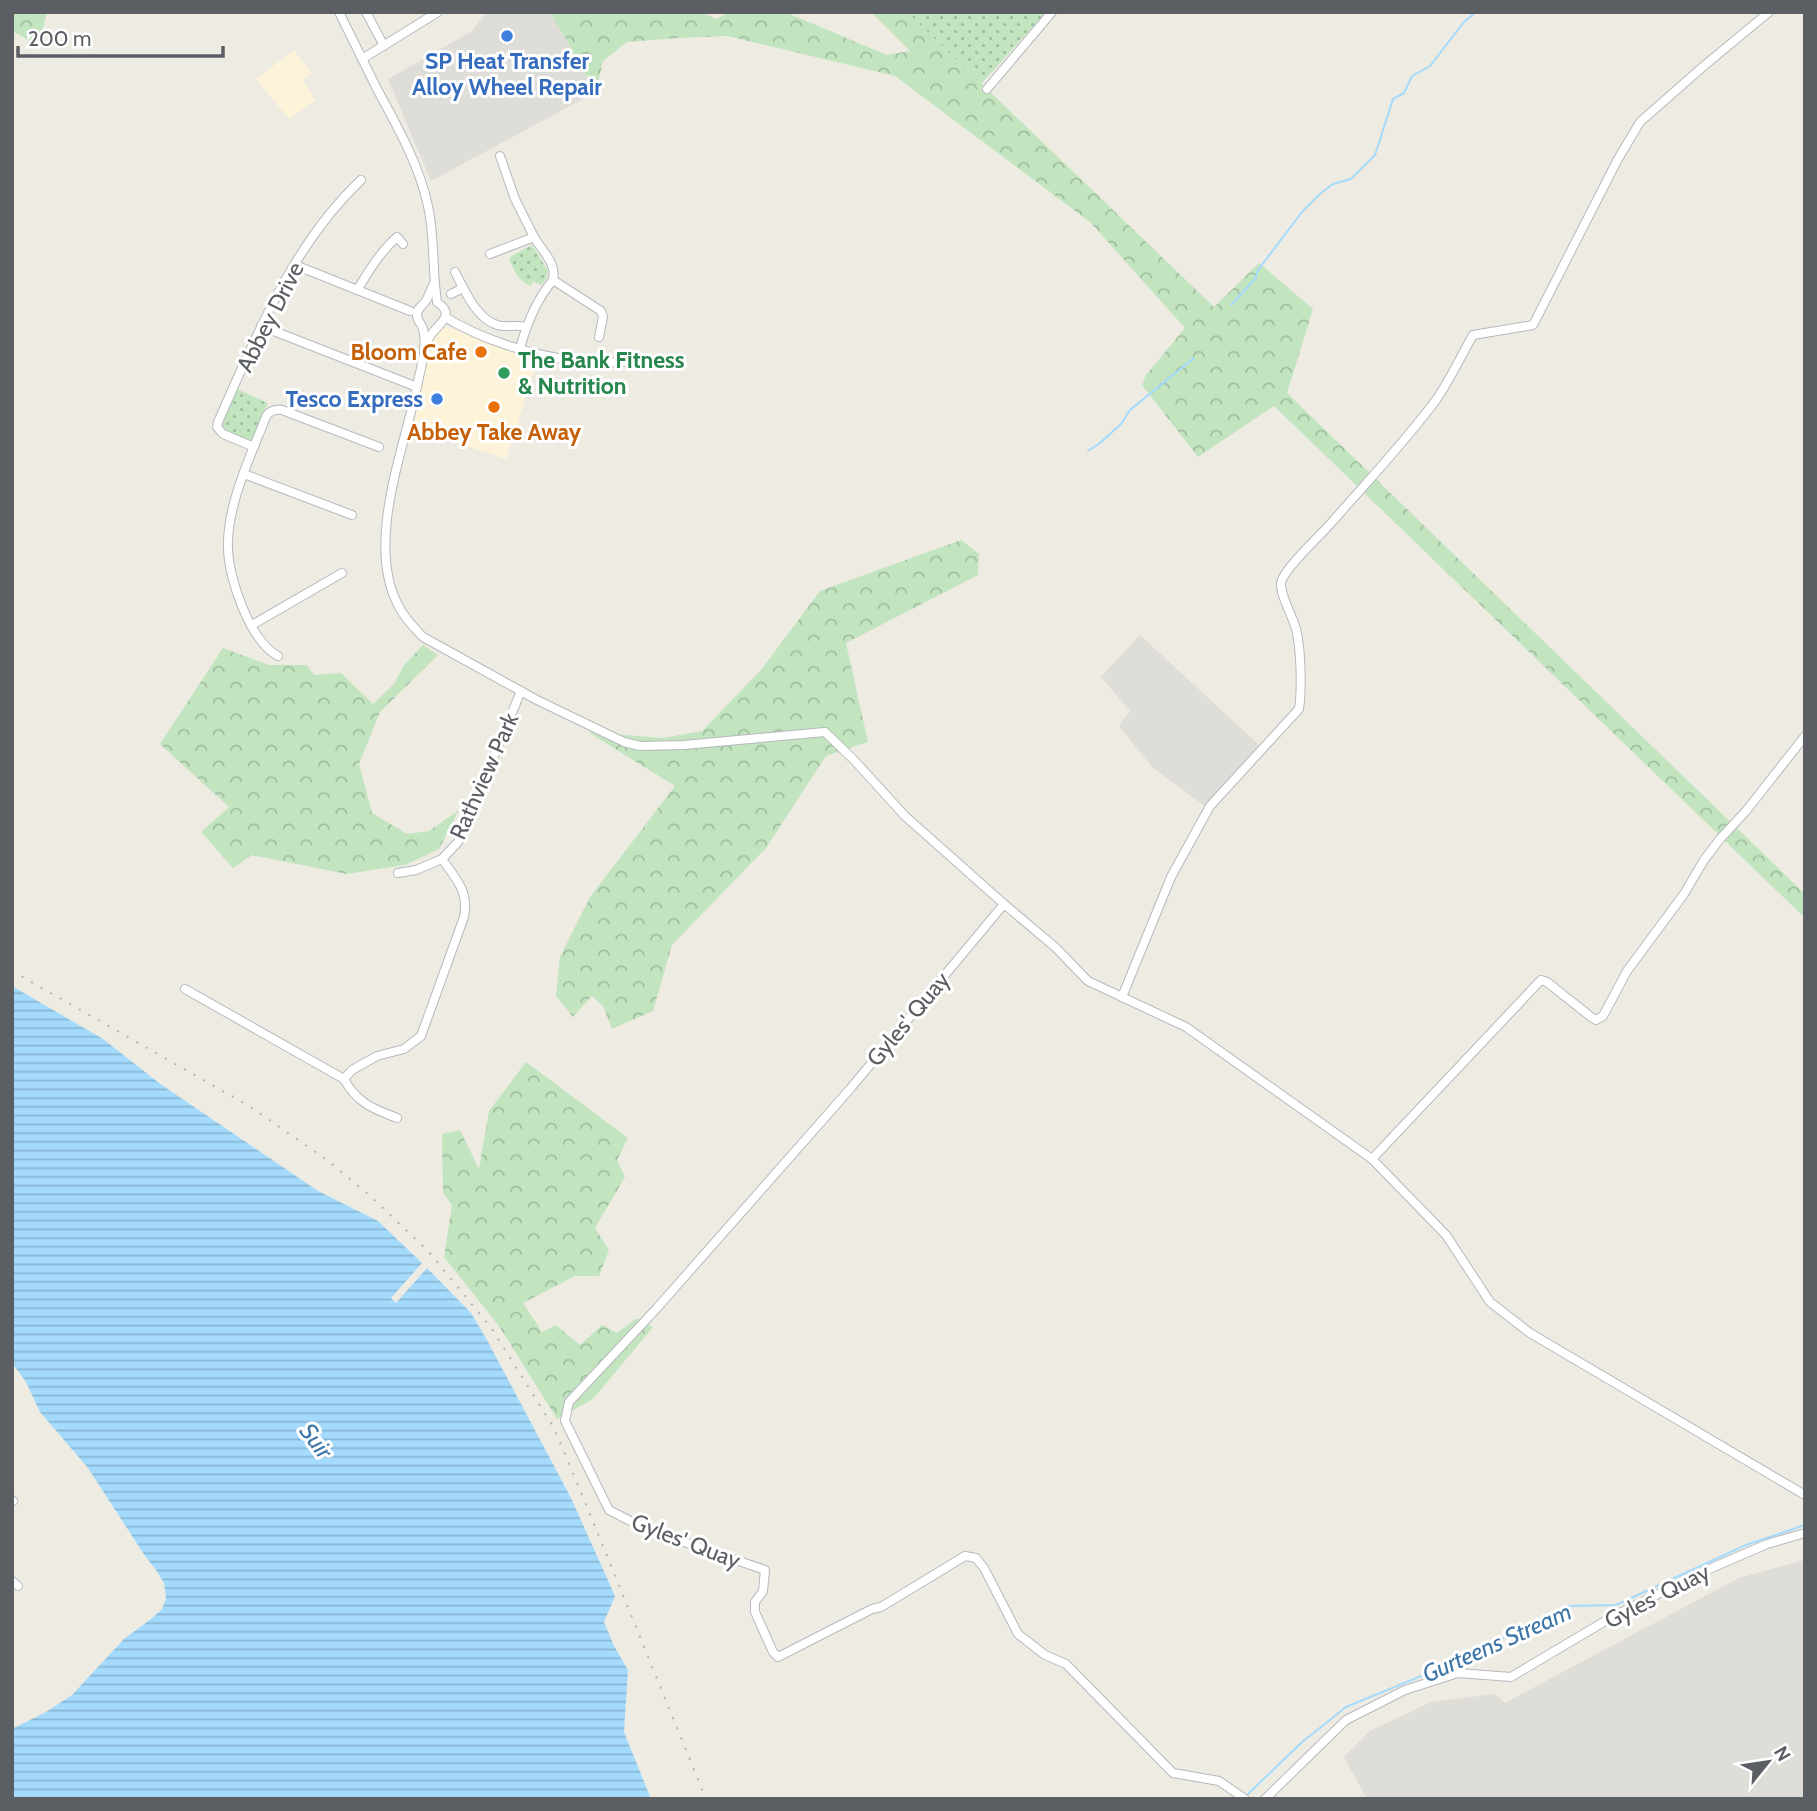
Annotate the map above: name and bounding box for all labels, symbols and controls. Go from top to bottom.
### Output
scale bar [18,14,222,58]
text: 200 m [28,26,91,51]
marker: SP Heat Transfer Alloy Wheel Repair [499,28,515,44]
place label: SP Heat Transfer Alloy Wheel Repair [412,47,602,101]
street label: Abbey Drive [230,257,310,377]
place label: Bloom Cafe [351,338,467,366]
marker: Bloom Cafe [473,344,489,360]
place label: The Bank Fitness & Nutrition [518,346,685,400]
marker: The Bank Fitness & Nutrition [496,365,512,381]
place label: Tesco Express [286,385,423,413]
marker: Tesco Express [429,391,445,407]
marker: Abbey Take Away [486,399,502,415]
place label: Abbey Take Away [407,418,582,446]
street label: Rathview Park [444,708,525,844]
street label: Gyles' Quay [861,966,956,1072]
water label: Suir [294,1417,340,1466]
street label: Gyles' Quay [628,1507,745,1575]
street label: Gyles' Quay [1600,1557,1715,1634]
water label: Gurteens Stream [1418,1597,1576,1688]
north arrow [1733,1727,1803,1797]
text: N [1769,1742,1796,1765]

